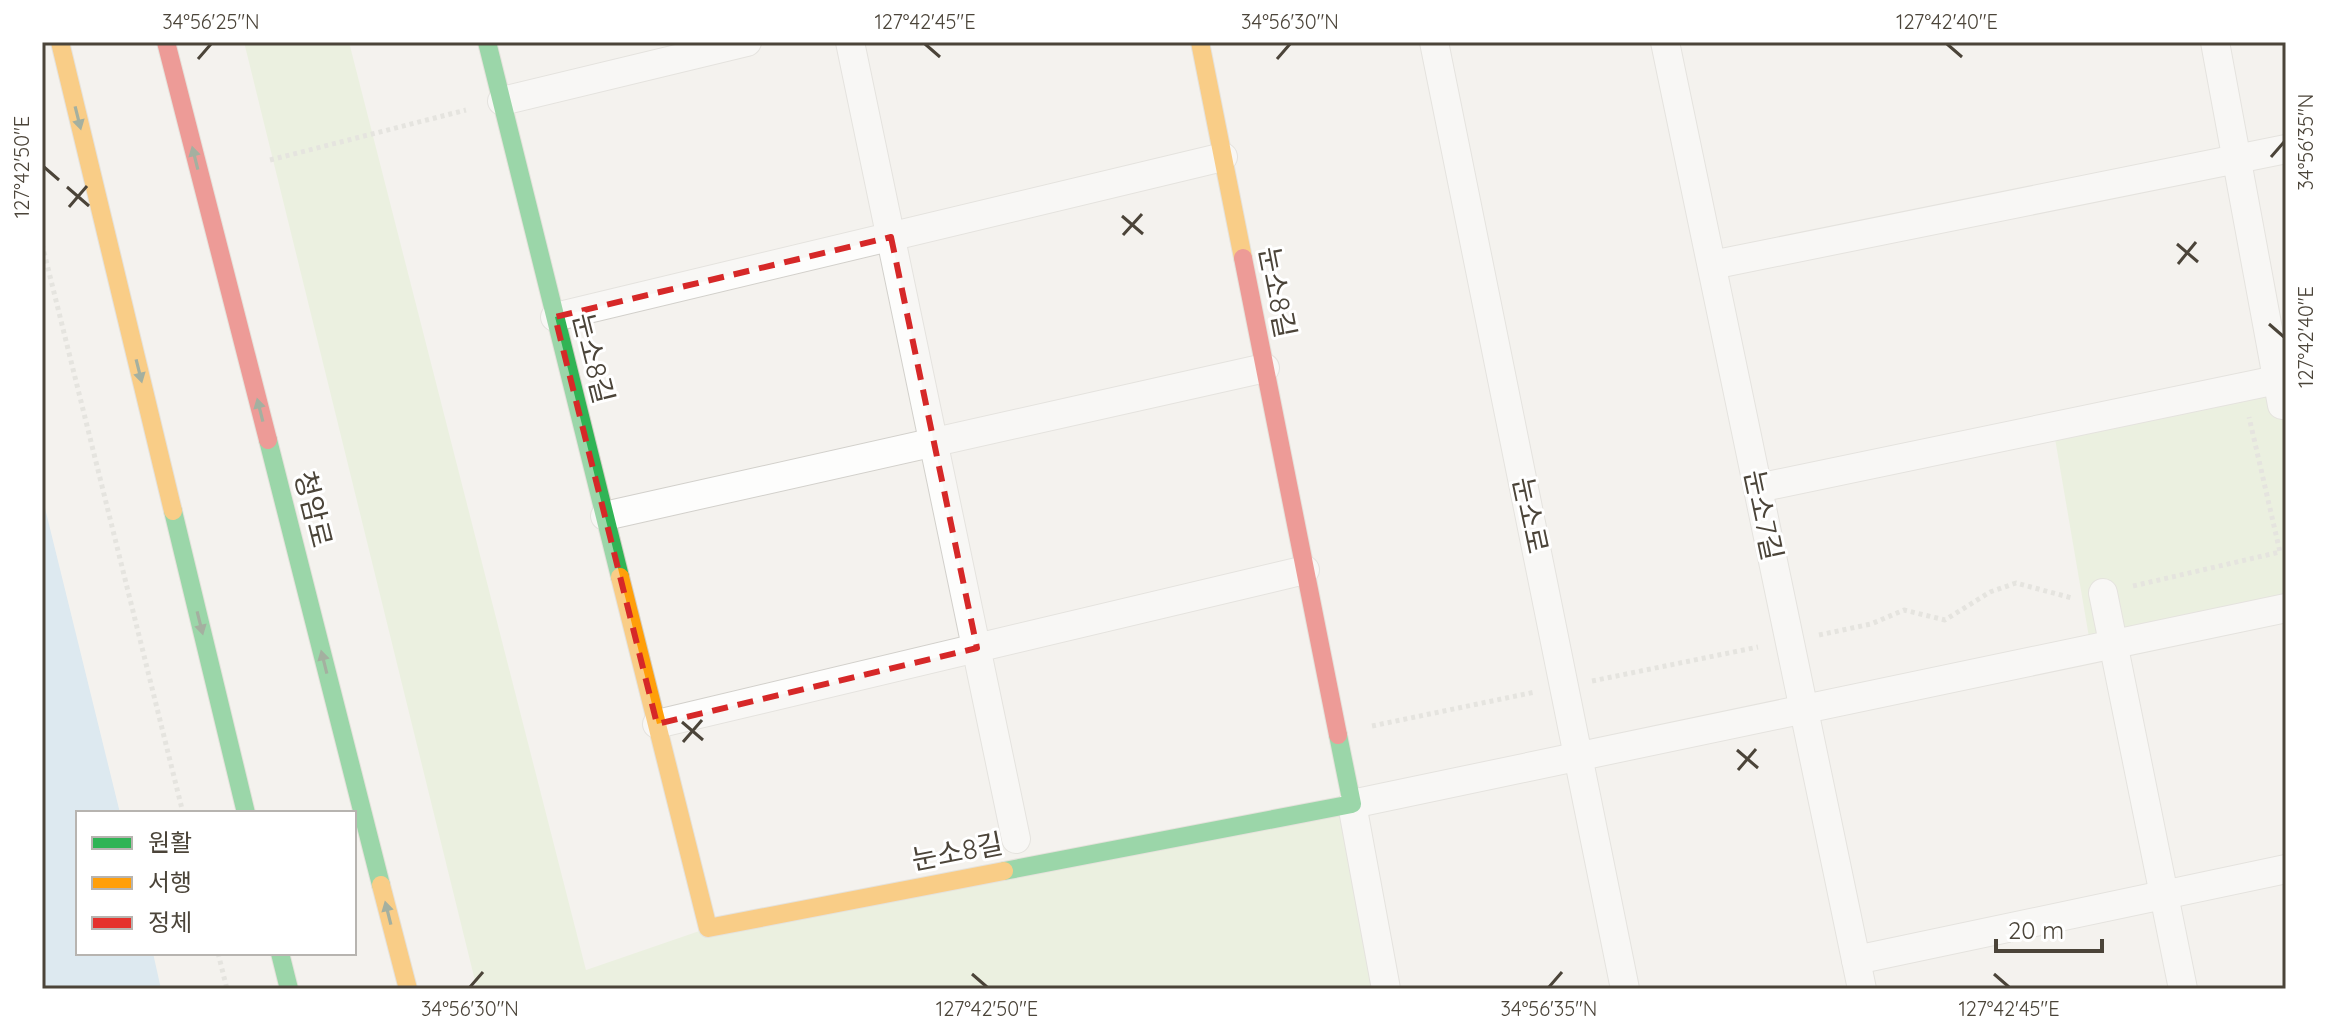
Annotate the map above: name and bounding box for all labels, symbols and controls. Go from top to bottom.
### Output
text: 34°56'25"N [162,9,260,34]
text: 127°42'45"E [874,9,976,34]
text: 34°56'30"N [1241,9,1339,34]
text: 127°42'40"E [1896,9,1998,34]
text: 34°56'35"N [2293,94,2318,190]
one-way arrow [72,105,85,130]
text: 127°42'50"E [9,116,34,218]
one-way arrow [189,145,201,170]
street label: 눈소8길 [1252,243,1304,341]
text: 127°42'40"E [2293,286,2318,388]
street label: 눈소8길 [566,309,622,407]
one-way arrow [133,358,146,383]
one-way arrow [253,397,265,422]
street label: 청암로 [288,467,340,551]
street label: 눈소7길 [1737,467,1791,563]
street label: 눈소로 [1506,474,1556,556]
one-way arrow [195,611,207,636]
one-way arrow [317,649,330,674]
legend [76,811,356,955]
street label: 눈소8길 [908,825,1006,877]
text: 원활 [148,827,192,857]
text: 서행 [148,867,192,897]
one-way arrow [382,901,394,926]
scale bar [1996,903,2102,953]
text: 정체 [148,907,192,937]
text: 20 m [2008,915,2064,945]
text: 34°56'30"N [421,996,519,1021]
text: 127°42'50"E [936,996,1038,1021]
text: 34°56'35"N [1501,996,1597,1021]
text: 127°42'45"E [1958,996,2060,1021]

